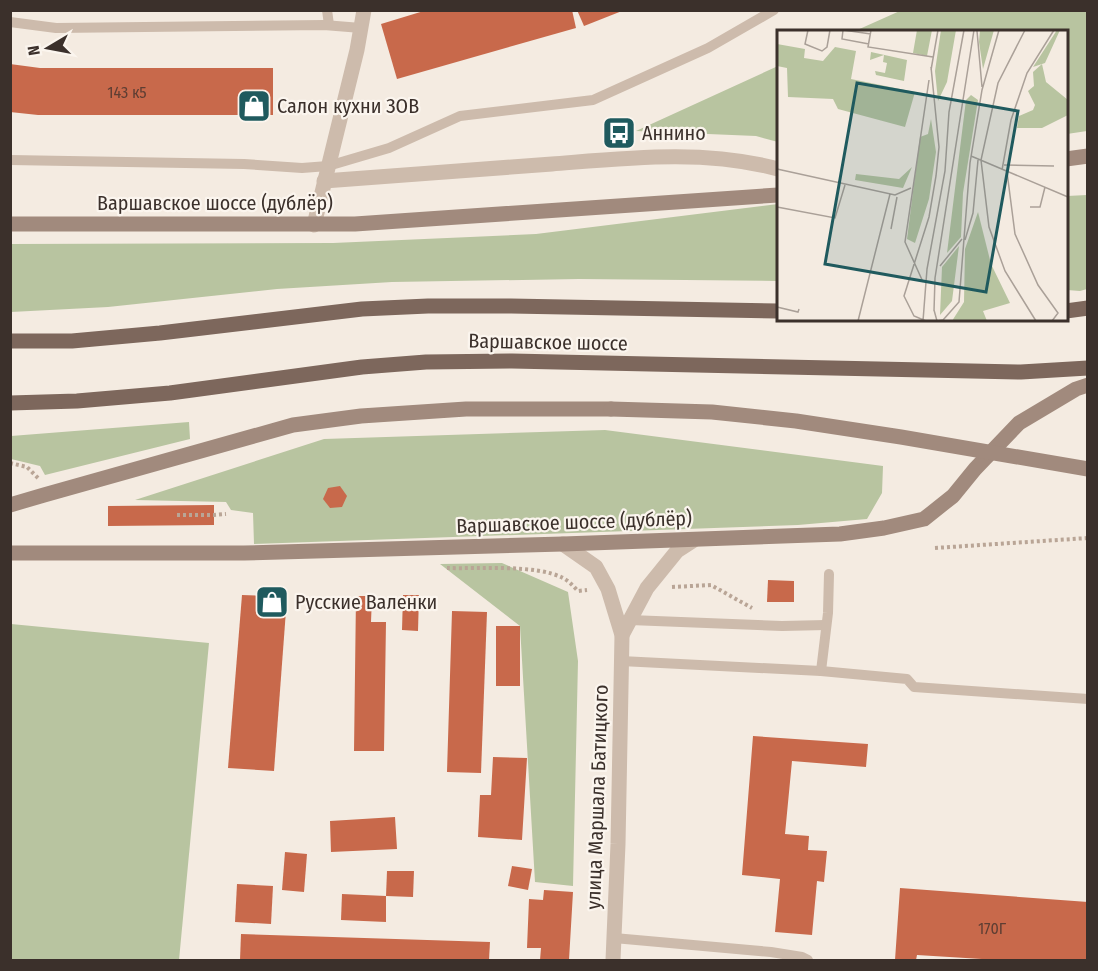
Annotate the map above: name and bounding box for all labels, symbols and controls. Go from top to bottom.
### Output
north arrow [18,18,78,78]
inset map [777,30,1068,321]
text: N [24,44,44,57]
house number: 143 к5 [107,83,147,102]
shop icon: Салон кухни ЗОВ [236,88,272,124]
place label: Салон кухни ЗОВ [277,94,419,118]
bus stop icon: Аннино [601,115,637,151]
place label: Аннино [642,121,706,145]
street label: Варшавское шоссе (дублёр) [97,191,333,215]
street label: Варшавское шоссе [468,329,628,355]
street label: Варшавское шоссе (дублёр) [456,506,692,538]
shop icon: Русские Валенки [254,584,290,620]
place label: Русские Валенки [295,590,437,614]
street label: улица Маршала Батицкого [581,684,613,910]
house number: 170Г [978,919,1007,938]

